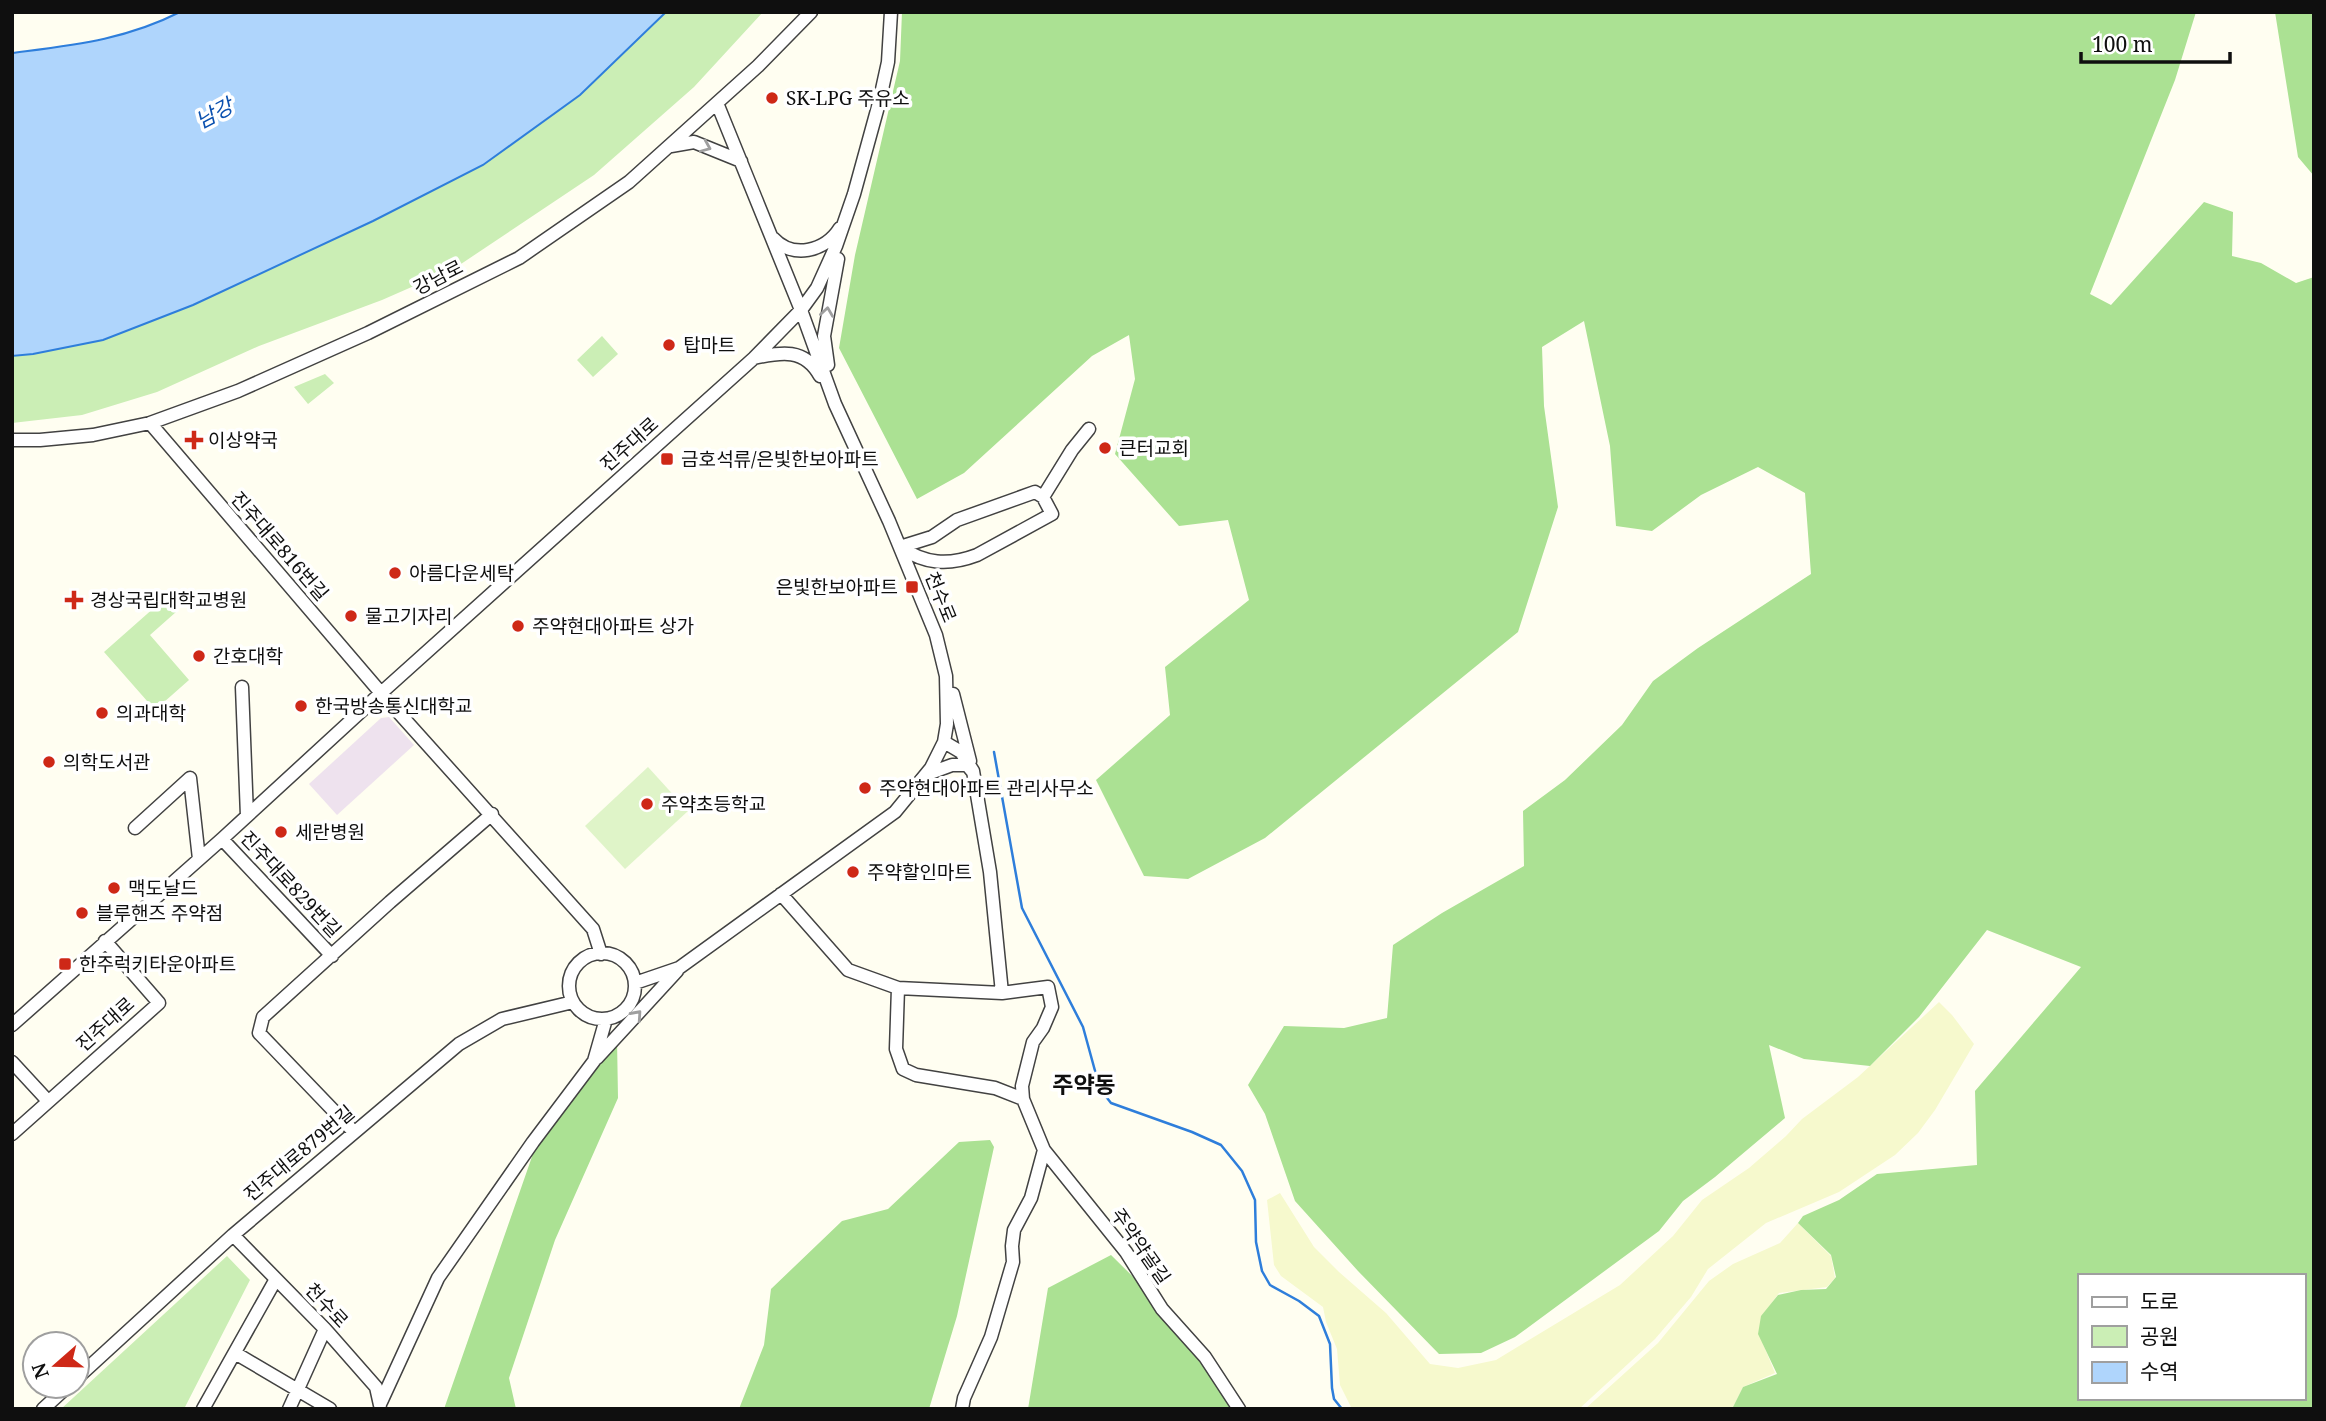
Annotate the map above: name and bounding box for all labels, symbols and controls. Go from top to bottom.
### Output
scale bar [2081,21,2230,65]
text: 100 m [2092,30,2153,58]
place label: SK-LPG 주유소 [786,85,910,111]
water label: 남강 [190,90,240,134]
marker: SK-LPG 주유소 [764,90,780,106]
one-way arrow [700,138,712,152]
street label: 강남로 [409,254,467,300]
one-way arrow [820,307,835,318]
place label: 탑마트 [683,332,735,358]
marker: 탑마트 [661,337,677,353]
street label: 진주대로 [594,411,664,477]
place label: 이상약국 [208,427,278,453]
marker: 이상약국 [186,432,202,448]
place label: 큰터교회 [1119,435,1189,461]
marker: 큰터교회 [1097,440,1113,456]
place label: 금호석류/은빛한보아파트 [681,446,879,472]
marker: 금호석류/은빛한보아파트 [659,451,675,467]
street label: 진주대로816번길 [225,486,335,606]
place label: 아름다운세탁 [409,560,514,586]
marker: 아름다운세탁 [387,565,403,581]
street label: 천수로 [919,568,963,626]
place label: 은빛한보아파트 [776,574,898,600]
marker: 은빛한보아파트 [904,579,920,595]
place label: 경상국립대학교병원 [90,587,247,613]
marker: 경상국립대학교병원 [64,590,84,610]
place label: 물고기자리 [365,603,452,629]
marker: 물고기자리 [343,608,359,624]
place label: 주약현대아파트 상가 [532,613,694,639]
marker: 주약현대아파트 상가 [510,618,526,634]
place label: 간호대학 [213,643,283,669]
marker: 간호대학 [191,648,207,664]
place label: 한국방송통신대학교 [315,693,472,719]
marker: 한국방송통신대학교 [293,698,309,714]
place label: 의과대학 [116,700,186,726]
marker: 의과대학 [94,705,110,721]
place label: 의학도서관 [63,749,150,775]
marker: 의학도서관 [41,754,57,770]
place label: 주약현대아파트 관리사무소 [879,775,1094,801]
marker: 주약현대아파트 관리사무소 [857,780,873,796]
place label: 주약초등학교 [661,791,766,817]
marker: 주약초등학교 [639,796,655,812]
place label: 세란병원 [295,819,365,845]
marker: 세란병원 [273,824,289,840]
street label: 진주대로829번길 [235,825,347,943]
place label: 주약할인마트 [867,859,972,885]
marker: 주약할인마트 [845,864,861,880]
place label: 맥도날드 [128,875,198,901]
marker: 맥도날드 [106,880,122,896]
place label: 블루핸즈 주약점 [96,900,223,926]
marker: 블루핸즈 주약점 [74,905,90,921]
place label: 한주럭키타운아파트 [79,951,236,977]
marker: 한주럭키타운아파트 [57,956,73,972]
street label: 진주대로 [70,991,140,1057]
one-way arrow [628,1010,641,1023]
district label: 주약동 [1052,1068,1116,1100]
street label: 진주대로879번길 [238,1099,360,1207]
street label: 주약약골길 [1105,1203,1177,1289]
legend [2078,1274,2305,1400]
street label: 천수로 [300,1277,354,1333]
text: 도로 [2140,1287,2179,1315]
text: 공원 [2140,1322,2179,1350]
north arrow [21,1330,91,1400]
text: 수역 [2140,1357,2179,1385]
text: N [25,1359,55,1382]

